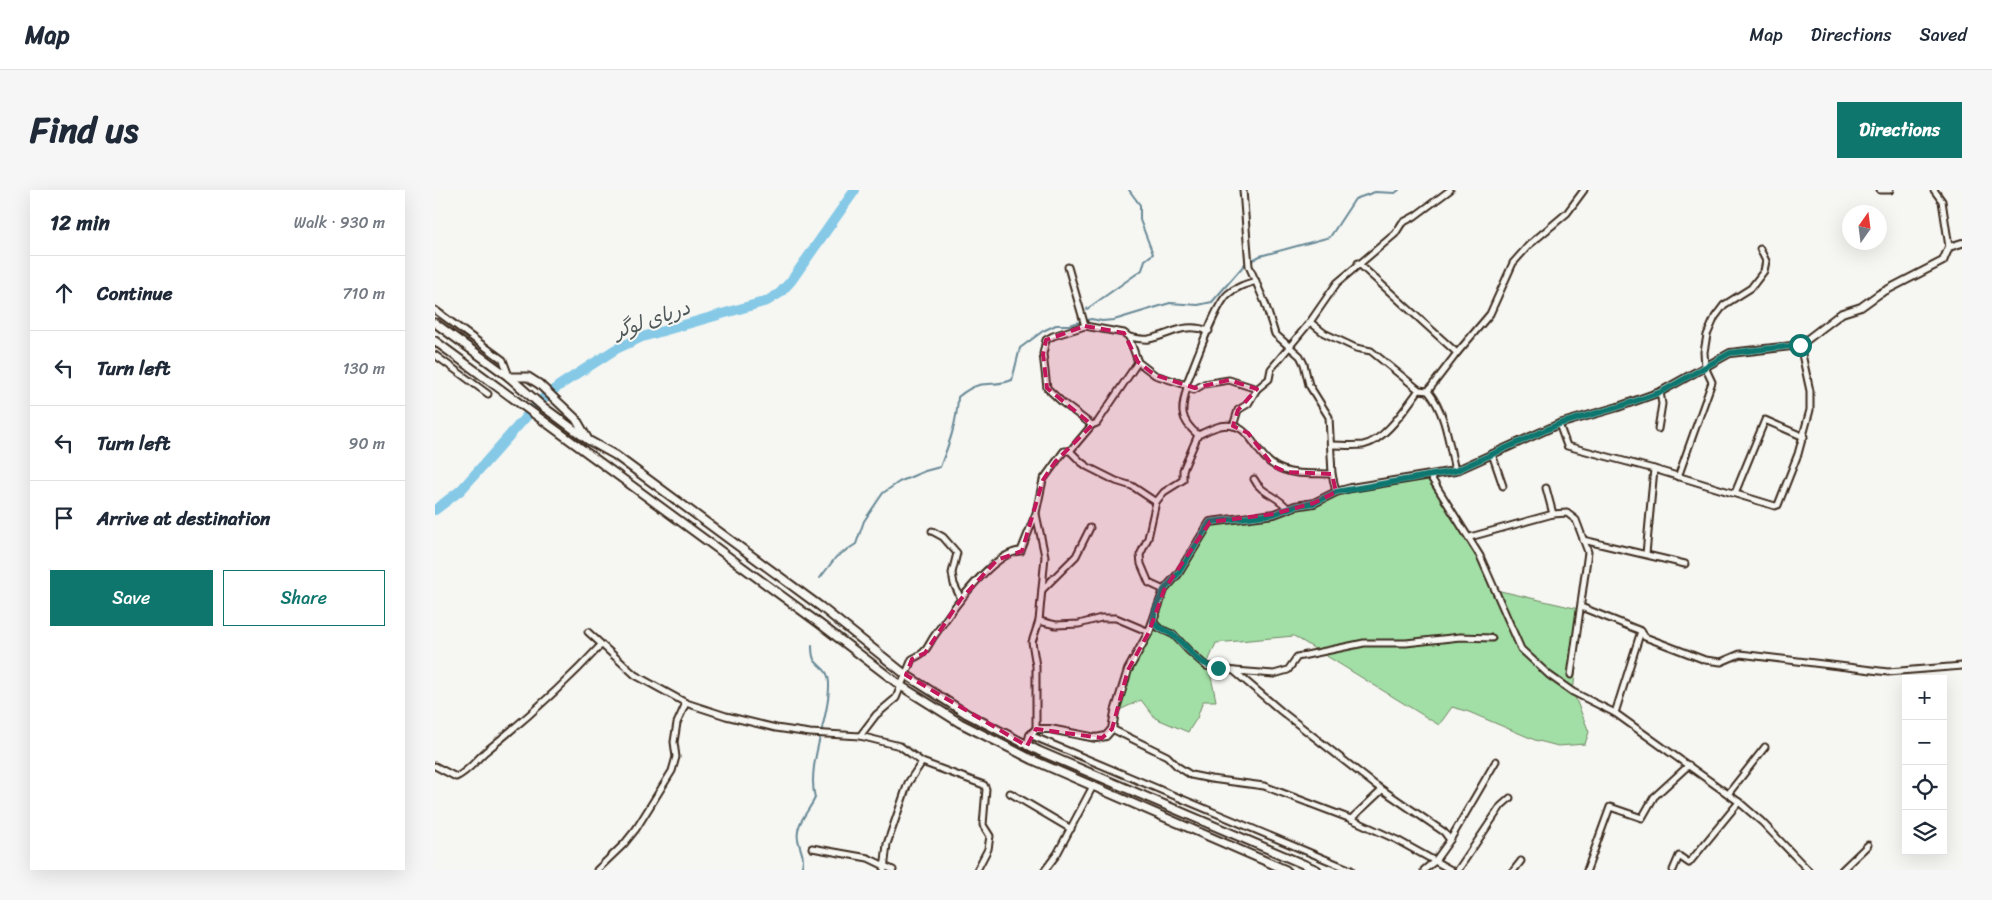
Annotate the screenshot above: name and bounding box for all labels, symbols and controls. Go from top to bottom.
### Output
text: Map [25,14,69,56]
text: Map [1750,19,1783,51]
text: Directions [1811,19,1892,51]
text: Saved [1920,19,1967,51]
text: Find us [30,99,138,161]
button: Directions [1837,102,1962,158]
text: 12 min [50,204,110,242]
north arrow [1842,205,1887,250]
text: Walk · 930 m [294,208,385,237]
text: Continue [97,277,173,310]
icon: ahead [50,279,78,307]
text: 710 m [342,279,385,308]
water label: دریای لوگر [607,290,695,350]
route start [1789,334,1812,357]
text: Turn left [97,352,170,385]
icon: left [50,354,78,382]
text: 130 m [343,354,385,383]
text: Turn left [97,427,170,460]
icon: left [50,429,78,457]
text: 90 m [349,429,385,458]
text: Arrive at destination [97,502,270,535]
icon: arrive [50,504,78,532]
button: Save [50,570,213,626]
button: Share [223,570,385,626]
route end [1207,657,1230,680]
map controls [1902,675,1947,855]
button: + [1902,675,1947,720]
button: − [1902,720,1947,765]
button: locate [1902,765,1947,810]
button: layers [1902,810,1947,855]

